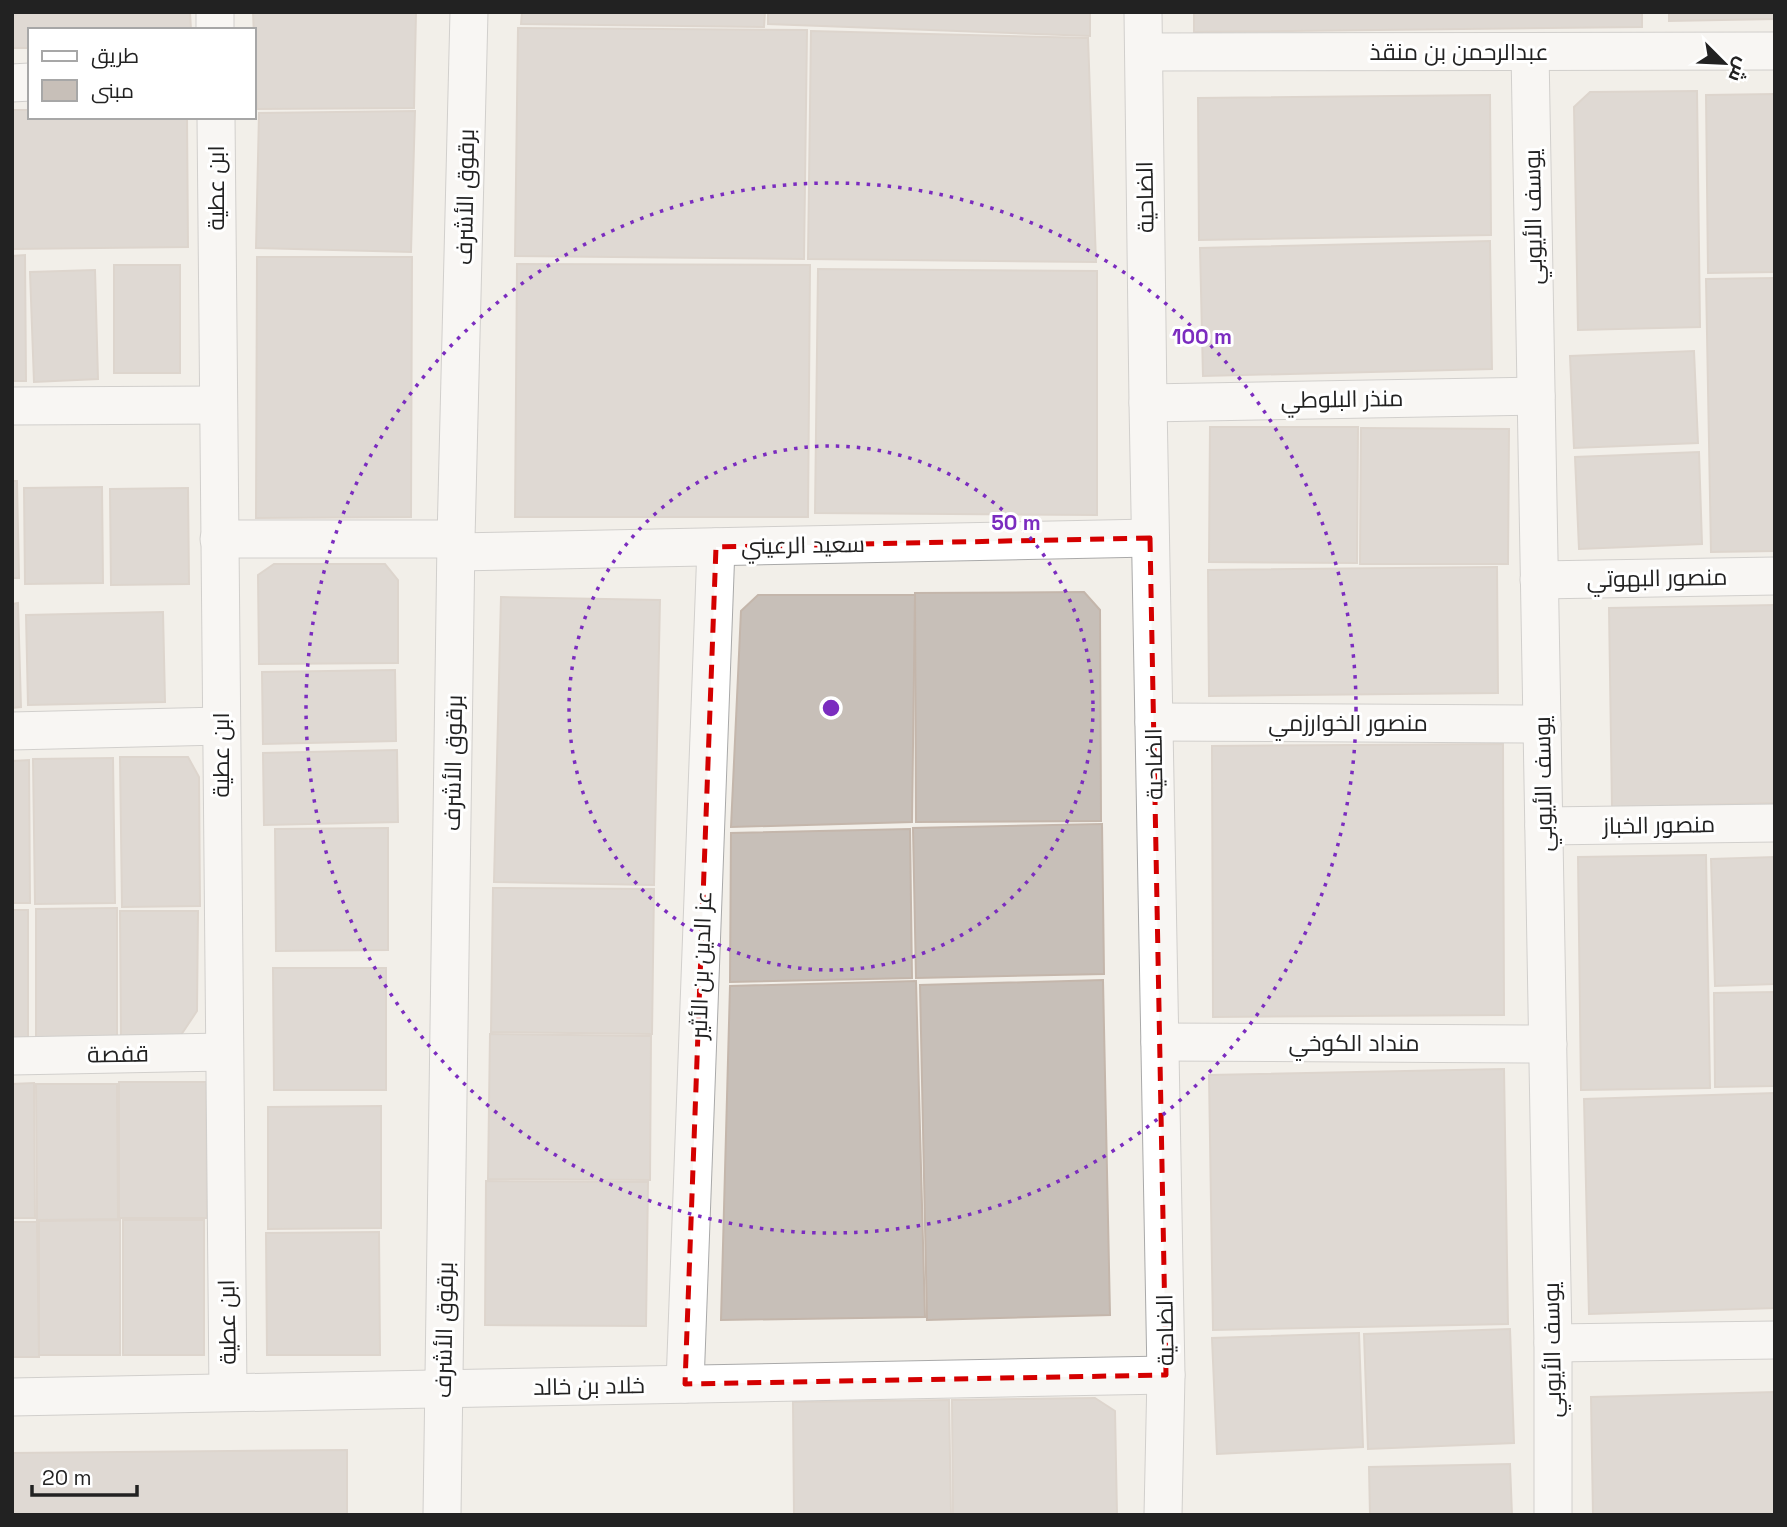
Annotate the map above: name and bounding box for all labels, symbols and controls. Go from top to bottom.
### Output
legend [28,28,256,119]
north arrow [1689,28,1759,98]
street label: عبدالرحمن بن منقذ [1369,37,1549,67]
text: طريق [91,42,139,69]
text: ش [1723,53,1755,86]
text: مبنى [91,77,134,104]
street label: برقوق الأشرف [449,129,481,265]
street label: ابن عطية [201,145,231,231]
street label: يوسف الأيوبي [1517,149,1552,285]
street label: الضاحية [1129,161,1161,233]
text: 100 m [1172,323,1232,350]
street label: منذر البلوطي [1280,383,1404,418]
text: 50 m [991,509,1041,536]
street label: سعيد الرعيني [741,529,865,564]
street label: منصور البهوتي [1586,562,1728,597]
street label: برقوق الأشرف [437,695,469,831]
centre of rings [819,696,843,720]
street label: منصور الخوارزمي [1268,708,1428,741]
street label: ابن عطية [206,712,236,798]
street label: يوسف الأيوبي [1527,716,1562,852]
street label: الضاحية [1138,728,1170,800]
street label: منصور الخباز [1601,809,1715,841]
street label: عز الدين بن الأثير [683,890,719,1042]
street label: منداد الكوخي [1288,1028,1420,1061]
street label: قفصة [87,1038,149,1070]
street label: برقوق الأشرف [428,1262,460,1398]
street label: ابن عطية [211,1279,243,1365]
street label: يوسف الأيوبي [1536,1282,1571,1418]
street label: الضاحية [1149,1294,1181,1366]
street label: خلاد بن خالد [533,1370,645,1402]
scale bar [32,1454,136,1498]
text: 20 m [42,1464,92,1491]

